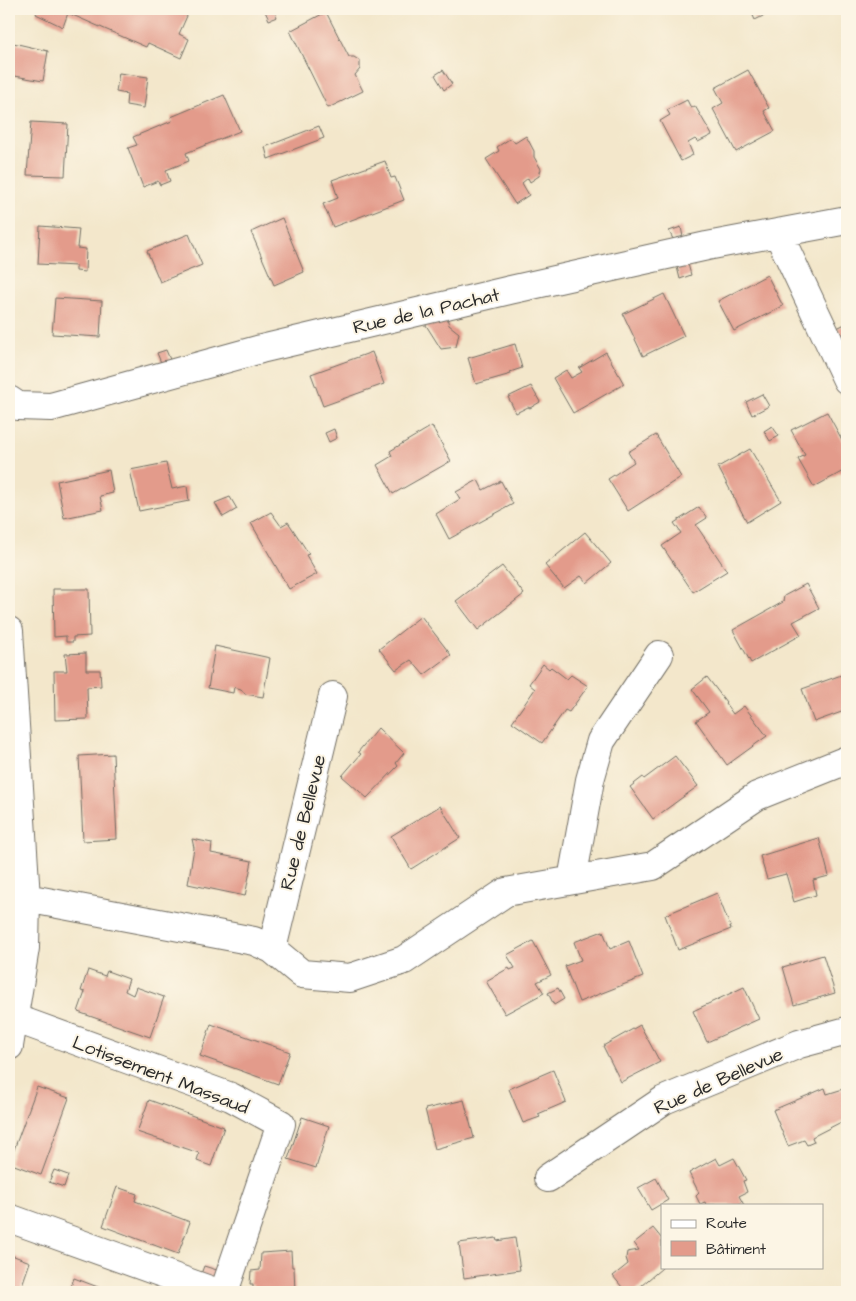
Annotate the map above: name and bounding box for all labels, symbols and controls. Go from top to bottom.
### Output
street label: Rue de la Pachat [350,281,503,341]
street label: Rue de Bellevue [274,752,333,893]
street label: Lotissement Massaud [68,1029,253,1122]
street label: Rue de Bellevue [650,1041,787,1122]
legend [661,1204,824,1268]
text: Route [706,1213,747,1234]
text: Bâtiment [706,1239,766,1260]

